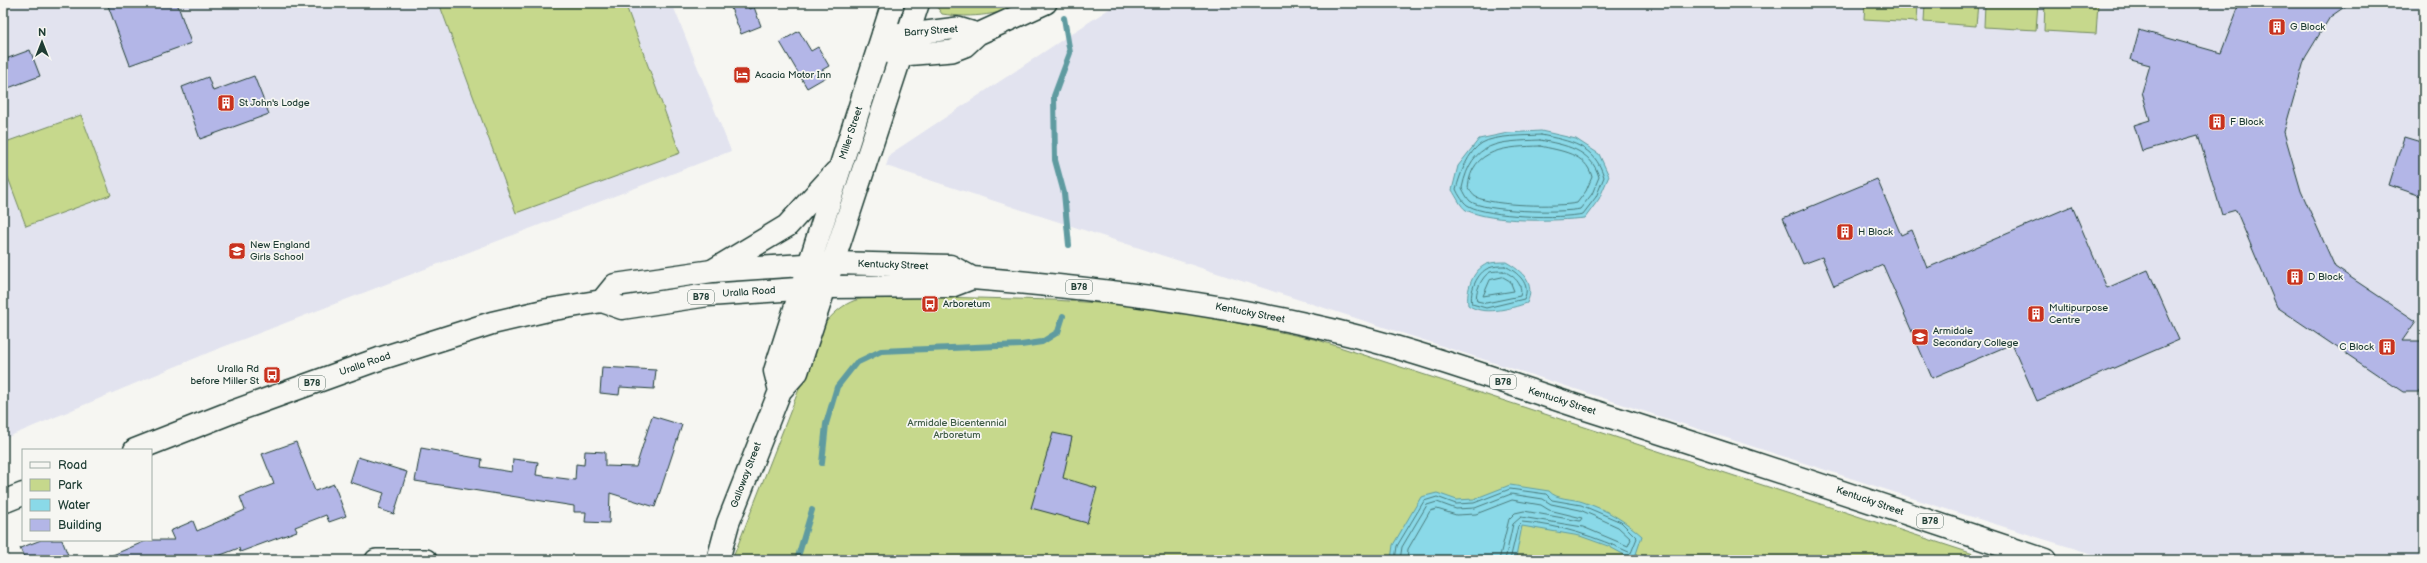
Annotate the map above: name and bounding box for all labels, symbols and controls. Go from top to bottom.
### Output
building icon: G Block [2267,17,2287,37]
place label: G Block [2290,21,2325,33]
north arrow [22,22,62,62]
street label: Barry Street [904,23,958,39]
text: N [38,26,46,39]
hotel icon: Acacia Motor Inn [732,65,752,85]
place label: Acacia Motor Inn [755,69,832,81]
building icon: St John's Lodge [216,93,236,113]
place label: St John's Lodge [239,97,310,109]
street label: Miller Street [837,105,865,161]
building icon: F Block [2207,112,2227,132]
place label: F Block [2230,116,2264,128]
building icon: H Block [1835,222,1855,242]
place label: H Block [1858,226,1893,238]
place label: New England Girls School [250,239,310,263]
school or university icon: New England Girls School [227,241,247,261]
street label: Kentucky Street [857,258,929,272]
building icon: D Block [2285,267,2305,287]
place label: D Block [2308,271,2343,283]
road number: B78 [1066,280,1092,294]
street label: Uralla Road [722,284,776,300]
road number: B78 [688,290,714,304]
bus stop icon: Arboretum [920,294,940,314]
place label: Arboretum [943,298,990,310]
street label: Kentucky Street [1214,300,1286,326]
place label: Multipurpose Centre [2049,302,2108,326]
building icon: Multipurpose Centre [2026,304,2046,324]
place label: Armidale Secondary College [1933,325,2019,349]
school or university icon: Armidale Secondary College [1910,327,1930,347]
building icon: C Block [2377,337,2397,357]
place label: C Block [2339,341,2374,353]
street label: Uralla Road [338,350,392,378]
place label: Uralla Rd before Miller St [190,363,259,387]
bus stop icon: Uralla Rd before Miller St [262,365,282,385]
road number: B78 [1490,375,1516,389]
road number: B78 [299,376,325,390]
street label: Kentucky Street [1527,384,1597,418]
park label: Armidale Bicentennial Arboretum [908,417,1006,441]
street label: Galloway Street [728,440,764,510]
legend [22,449,152,541]
text: Road [58,458,87,473]
text: Park [58,478,82,493]
street label: Kentucky Street [1835,484,1905,518]
text: Water [58,498,90,513]
road number: B78 [1917,514,1943,528]
text: Building [58,518,102,533]

